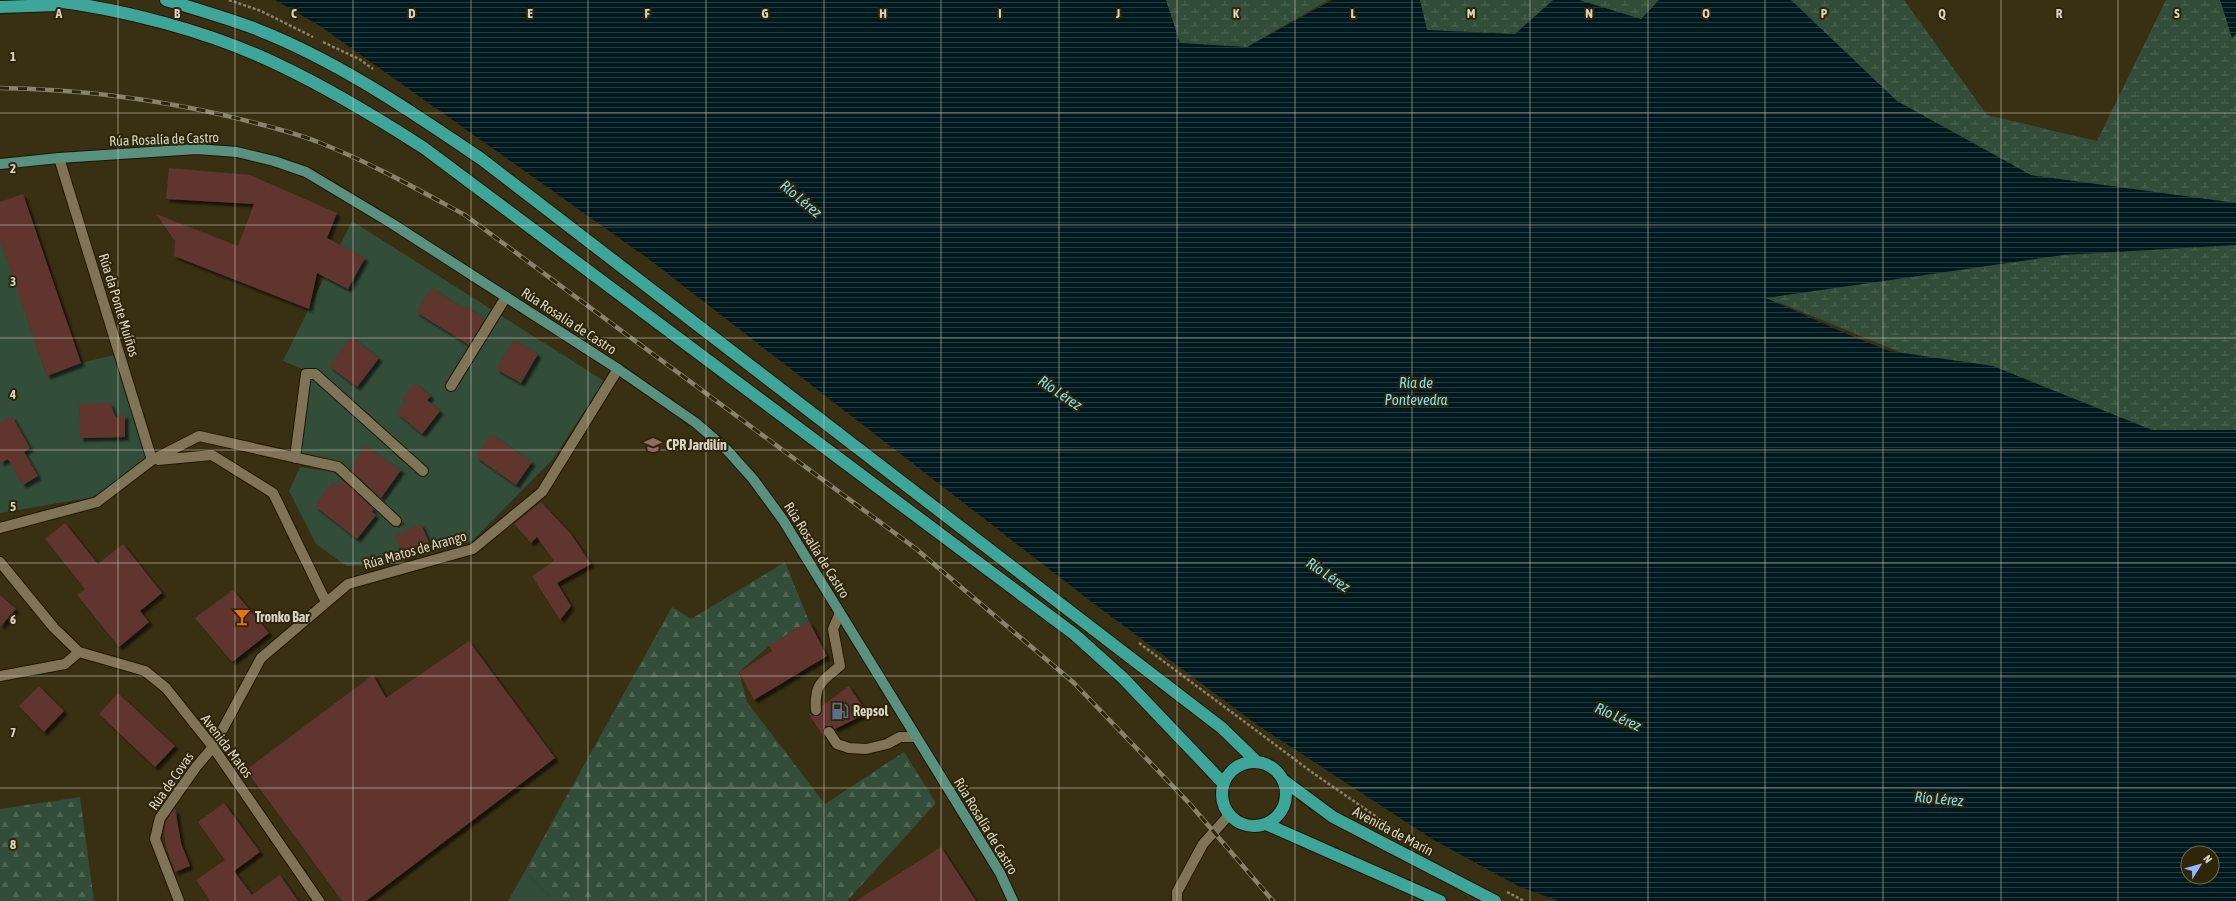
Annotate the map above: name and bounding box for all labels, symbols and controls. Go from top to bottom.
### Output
text: A [55,6,63,21]
text: B [174,6,181,21]
text: C [291,6,297,21]
text: D [408,6,416,21]
text: E [527,6,533,21]
text: F [644,6,650,21]
text: G [762,6,769,21]
text: H [879,6,887,21]
text: I [998,6,1002,21]
text: J [1115,6,1120,21]
text: K [1233,6,1240,21]
text: L [1350,6,1356,21]
text: M [1467,6,1476,21]
text: N [1585,6,1593,21]
text: O [1702,6,1710,21]
text: P [1821,6,1828,21]
text: Q [1938,6,1946,21]
text: R [2056,6,2063,21]
text: S [2174,6,2180,21]
text: 1 [10,49,16,64]
street label: Rúa Rosalía de Castro [109,129,219,149]
text: 2 [10,161,16,176]
water label: Río Lérez [777,176,826,221]
street label: Rúa da Ponte Muíños [96,251,142,359]
text: 3 [10,274,16,289]
street label: Rúa Rosalía de Castro [519,284,619,358]
water label: Río Lérez [1035,372,1086,414]
water label: Ría de Pontevedra [1385,374,1447,408]
text: 4 [9,387,16,402]
school or university icon: CPR Jardilín [643,435,663,455]
place label: CPR Jardilín [666,437,727,453]
text: 5 [10,499,16,514]
street label: Rúa Rosalía de Castro [781,499,853,601]
street label: Rúa Matos de Arango [362,528,468,572]
water label: Río Lérez [1303,554,1354,596]
bar icon: Tronko Bar [232,607,252,627]
place label: Tronko Bar [255,609,310,625]
text: 6 [10,612,16,627]
water label: Río Lérez [1592,699,1645,734]
fuel station icon: Repsol [830,701,850,721]
place label: Repsol [853,703,889,719]
street label: Avenida Matos [198,711,256,781]
text: 7 [10,725,16,740]
street label: Rúa de Covas [145,749,197,813]
street label: Rúa Rosalía de Castro [951,775,1021,877]
water label: Río Lérez [1914,788,1965,809]
street label: Avenida de Marín [1350,803,1436,859]
text: 8 [10,837,16,852]
north arrow [2180,845,2220,885]
text: N [2201,853,2215,865]

